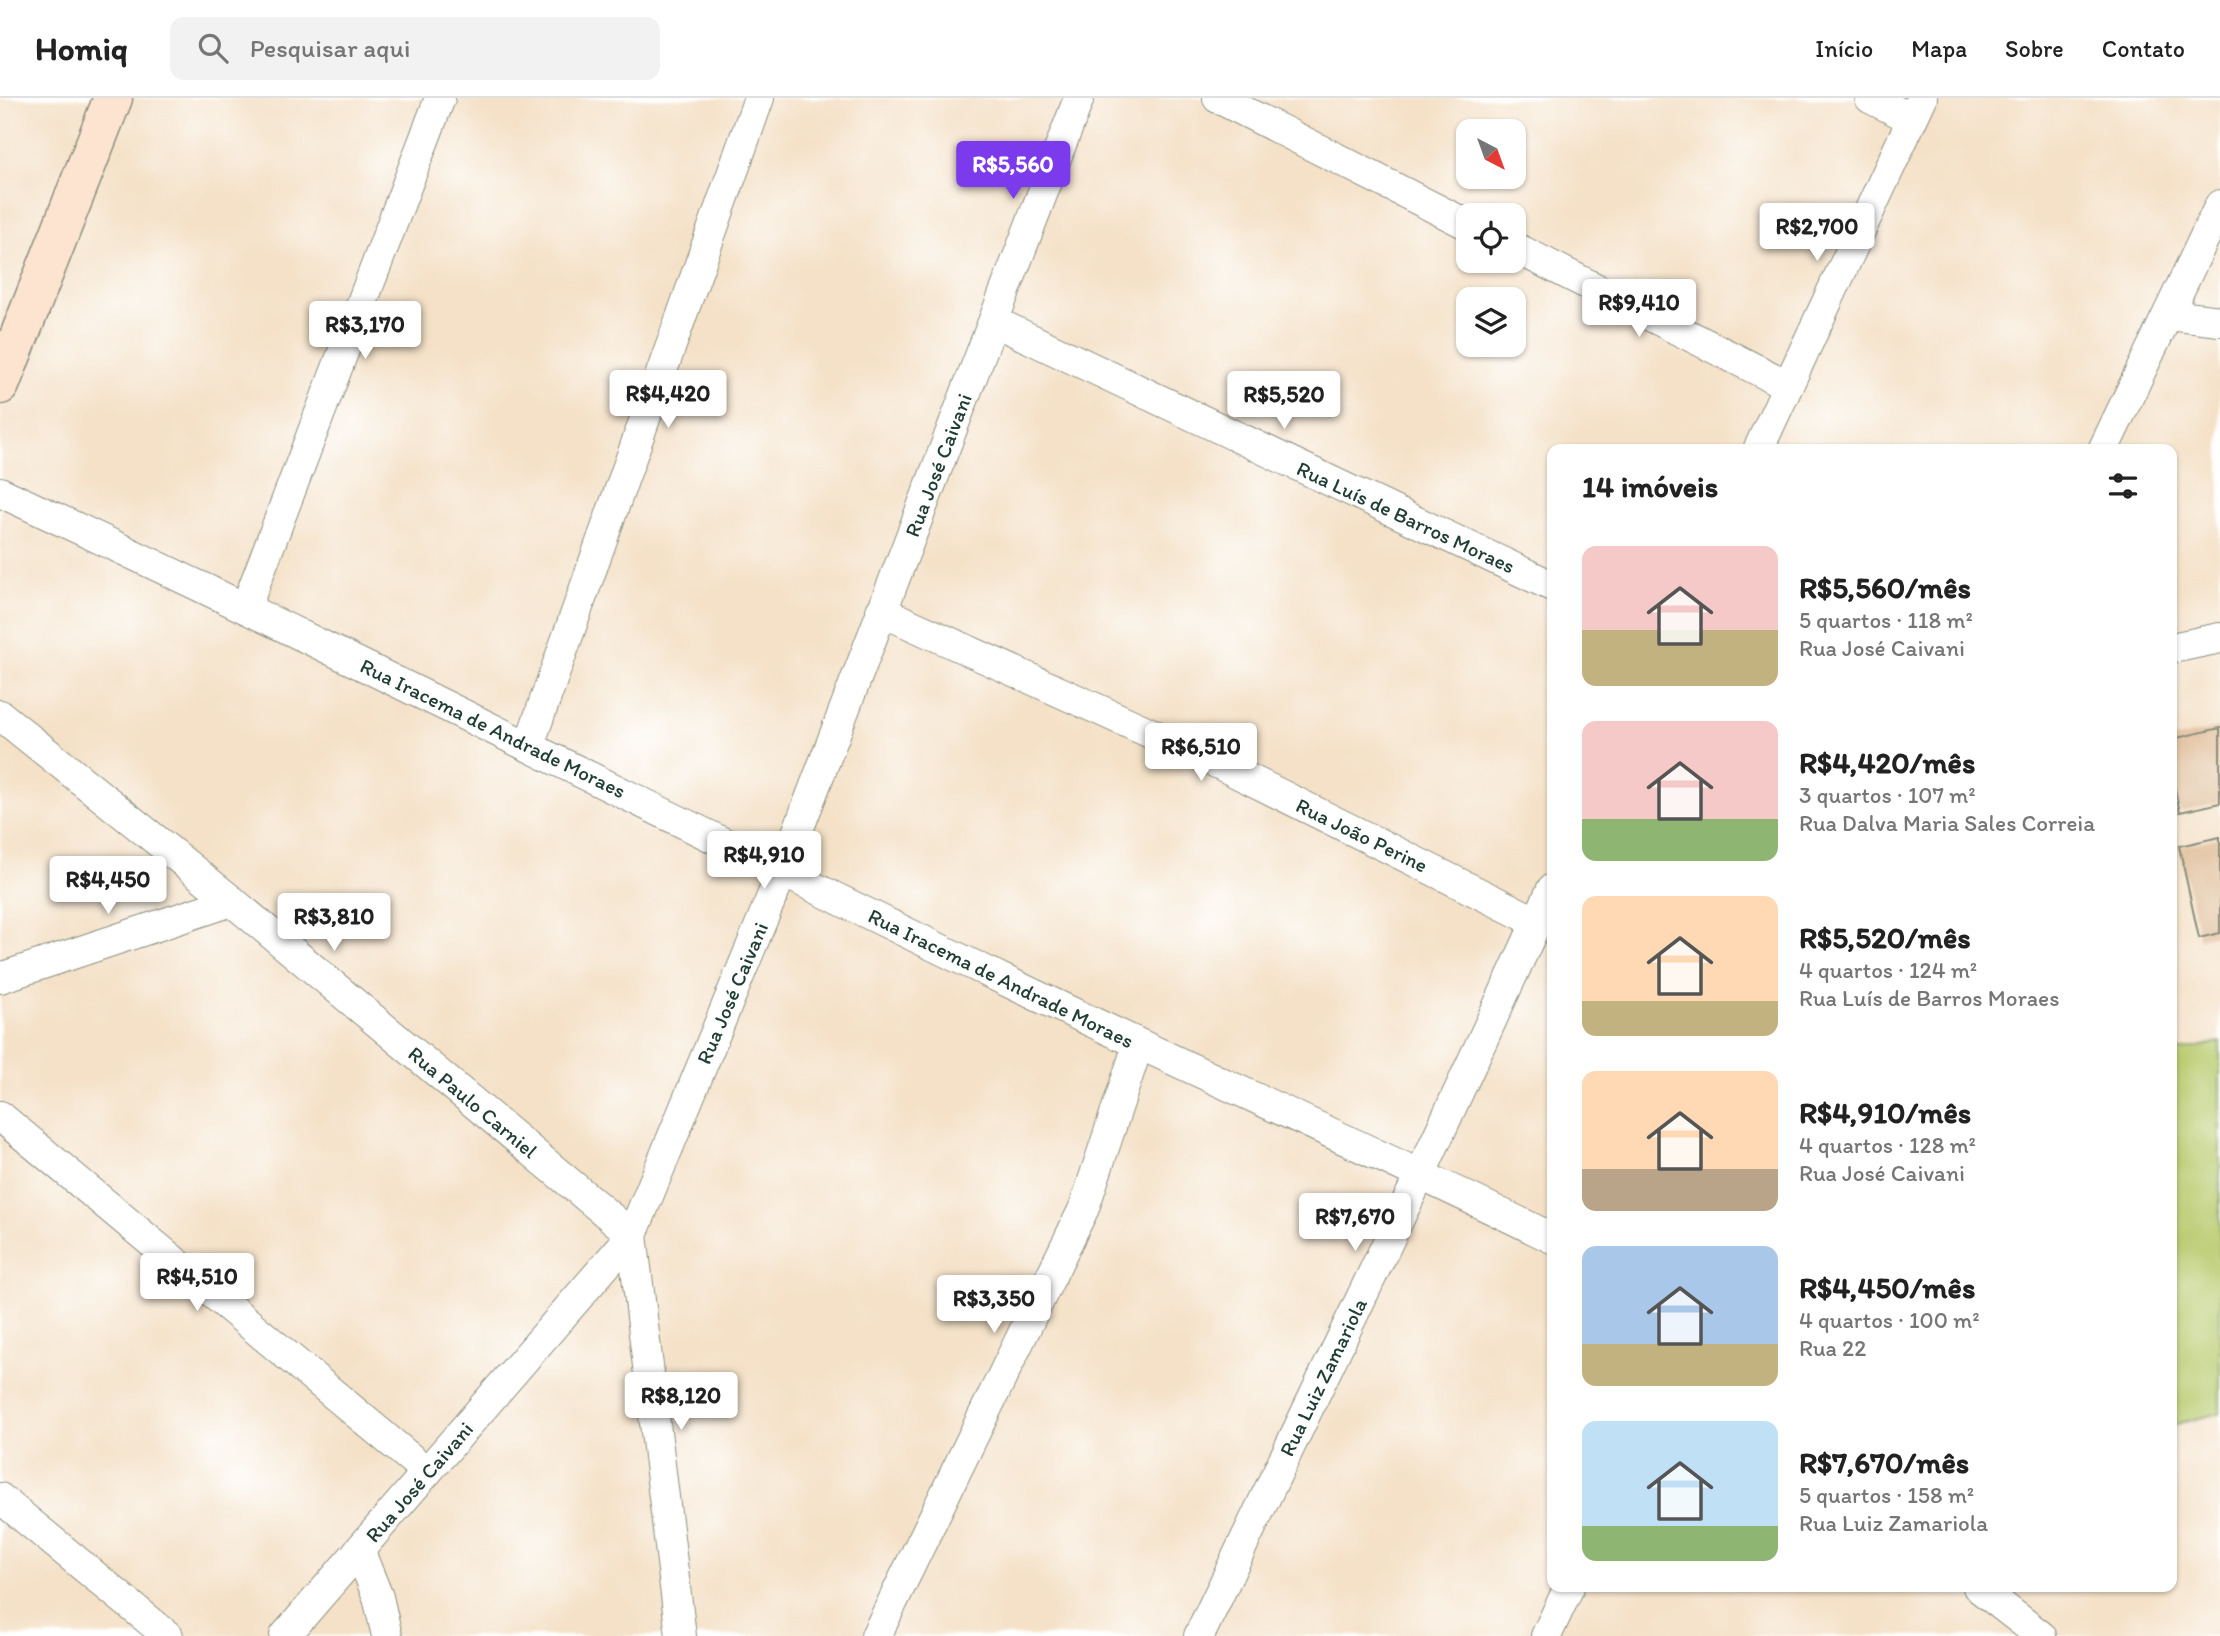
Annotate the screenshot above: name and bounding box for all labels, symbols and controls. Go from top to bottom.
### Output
search box [170,17,660,80]
text: Homiq [35,29,128,68]
icon: search [194,29,232,67]
text: Pesquisar aqui [250,32,411,64]
text: Início [1815,34,1873,63]
text: Mapa [1911,34,1967,63]
text: Sobre [2005,34,2064,63]
text: Contato [2102,34,2185,63]
north arrow [1456,119,1526,189]
map controls [1456,119,1526,357]
pin: R$5,560 [948,141,1078,201]
text: R$5,560 [972,150,1054,178]
button: locate [1456,203,1526,273]
pin: R$2,700 [1752,204,1882,263]
text: R$2,700 [1776,212,1858,240]
pin: R$9,410 [1574,280,1704,339]
button: layers [1456,287,1526,357]
text: R$9,410 [1598,288,1680,316]
pin: R$3,170 [300,302,430,361]
text: R$3,170 [325,310,405,338]
pin: R$4,420 [603,370,733,430]
pin: R$5,520 [1219,372,1349,431]
text: R$4,420 [626,379,710,407]
text: R$5,520 [1243,380,1325,408]
street label: Rua José Caivani [899,390,977,540]
street label: Rua Luís de Barros Moraes [1293,455,1519,579]
icon: filters [2104,467,2142,505]
text: 14 imóveis [1582,468,1718,505]
text: R$5,560/mês [1799,569,1971,606]
icon: home [1638,574,1722,658]
text: 5 quartos · 118 m² [1799,606,1973,634]
text: Rua José Caivani [1799,634,1965,662]
street label: Rua Iracema de Andrade Moraes [356,653,630,803]
pin: R$6,510 [1136,724,1266,783]
text: R$6,510 [1161,732,1241,760]
text: R$4,420/mês [1799,744,1975,781]
icon: home [1638,749,1722,833]
text: 3 quartos · 107 m² [1799,781,1976,809]
street label: Rua João Perine [1292,792,1432,878]
text: Rua Dalva Maria Sales Correia [1799,809,2095,837]
pin: R$4,910 [699,832,829,891]
text: R$4,910 [723,840,805,868]
pin: R$4,450 [43,856,173,916]
text: R$4,450 [66,865,150,893]
pin: R$3,810 [269,894,399,953]
text: R$3,810 [294,902,374,930]
street label: Rua Iracema de Andrade Moraes [864,903,1138,1053]
street label: Rua José Caivani [691,918,773,1068]
text: R$5,520/mês [1799,919,1971,956]
icon: home [1638,924,1722,1008]
text: 4 quartos · 124 m² [1799,956,1977,984]
text: Rua Luís de Barros Moraes [1799,984,2059,1012]
street label: Rua Paulo Carniel [403,1041,543,1163]
text: R$4,910/mês [1799,1094,1971,1131]
icon: home [1638,1099,1722,1183]
text: 4 quartos · 128 m² [1799,1131,1976,1159]
text: Rua José Caivani [1799,1159,1965,1187]
pin: R$7,670 [1290,1194,1420,1253]
text: R$7,670 [1315,1202,1395,1230]
pin: R$4,510 [132,1254,262,1313]
text: R$4,510 [156,1262,238,1290]
text: R$4,450/mês [1799,1269,1975,1306]
icon: home [1638,1274,1722,1358]
pin: R$3,350 [929,1276,1059,1335]
text: R$3,350 [953,1284,1035,1312]
street label: Rua Luiz Zamariola [1274,1294,1372,1460]
text: 4 quartos · 100 m² [1799,1306,1980,1334]
text: Rua 22 [1799,1334,1866,1362]
pin: R$8,120 [616,1372,746,1432]
text: R$8,120 [641,1381,721,1409]
street label: Rua José Caivani [360,1417,478,1547]
text: R$7,670/mês [1799,1444,1969,1481]
icon: home [1638,1449,1722,1533]
text: 5 quartos · 158 m² [1799,1481,1974,1509]
text: Rua Luiz Zamariola [1799,1509,1988,1537]

